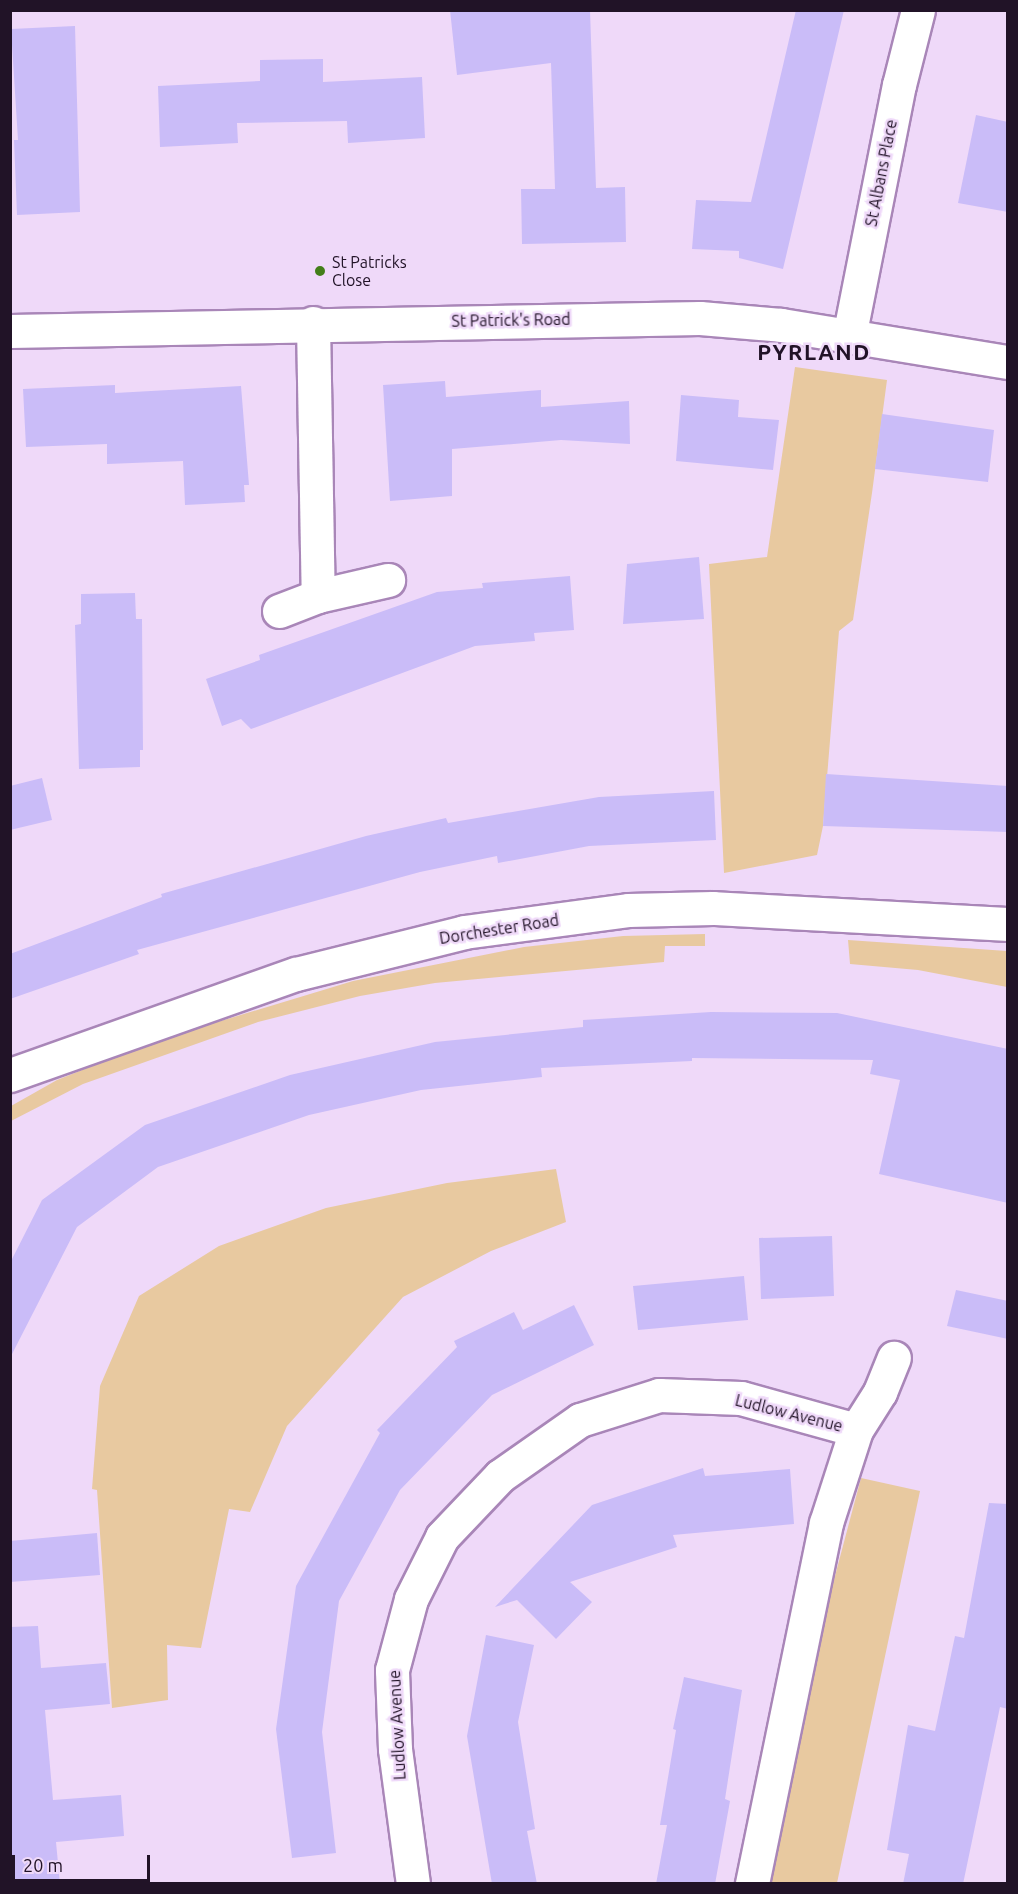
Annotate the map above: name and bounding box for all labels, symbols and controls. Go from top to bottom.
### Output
street label: St Albans Place [861,118,901,228]
place label: St Patricks Close [332,252,407,290]
marker: St Patricks Close [313,264,327,278]
street label: St Patrick's Road [451,309,571,331]
district label: PYRLAND [757,339,871,365]
street label: Dorchester Road [438,910,560,948]
street label: Ludlow Avenue [733,1390,845,1436]
street label: Ludlow Avenue [385,1669,409,1781]
scale bar [15,1843,153,1881]
text: 20 m [23,1855,63,1875]

